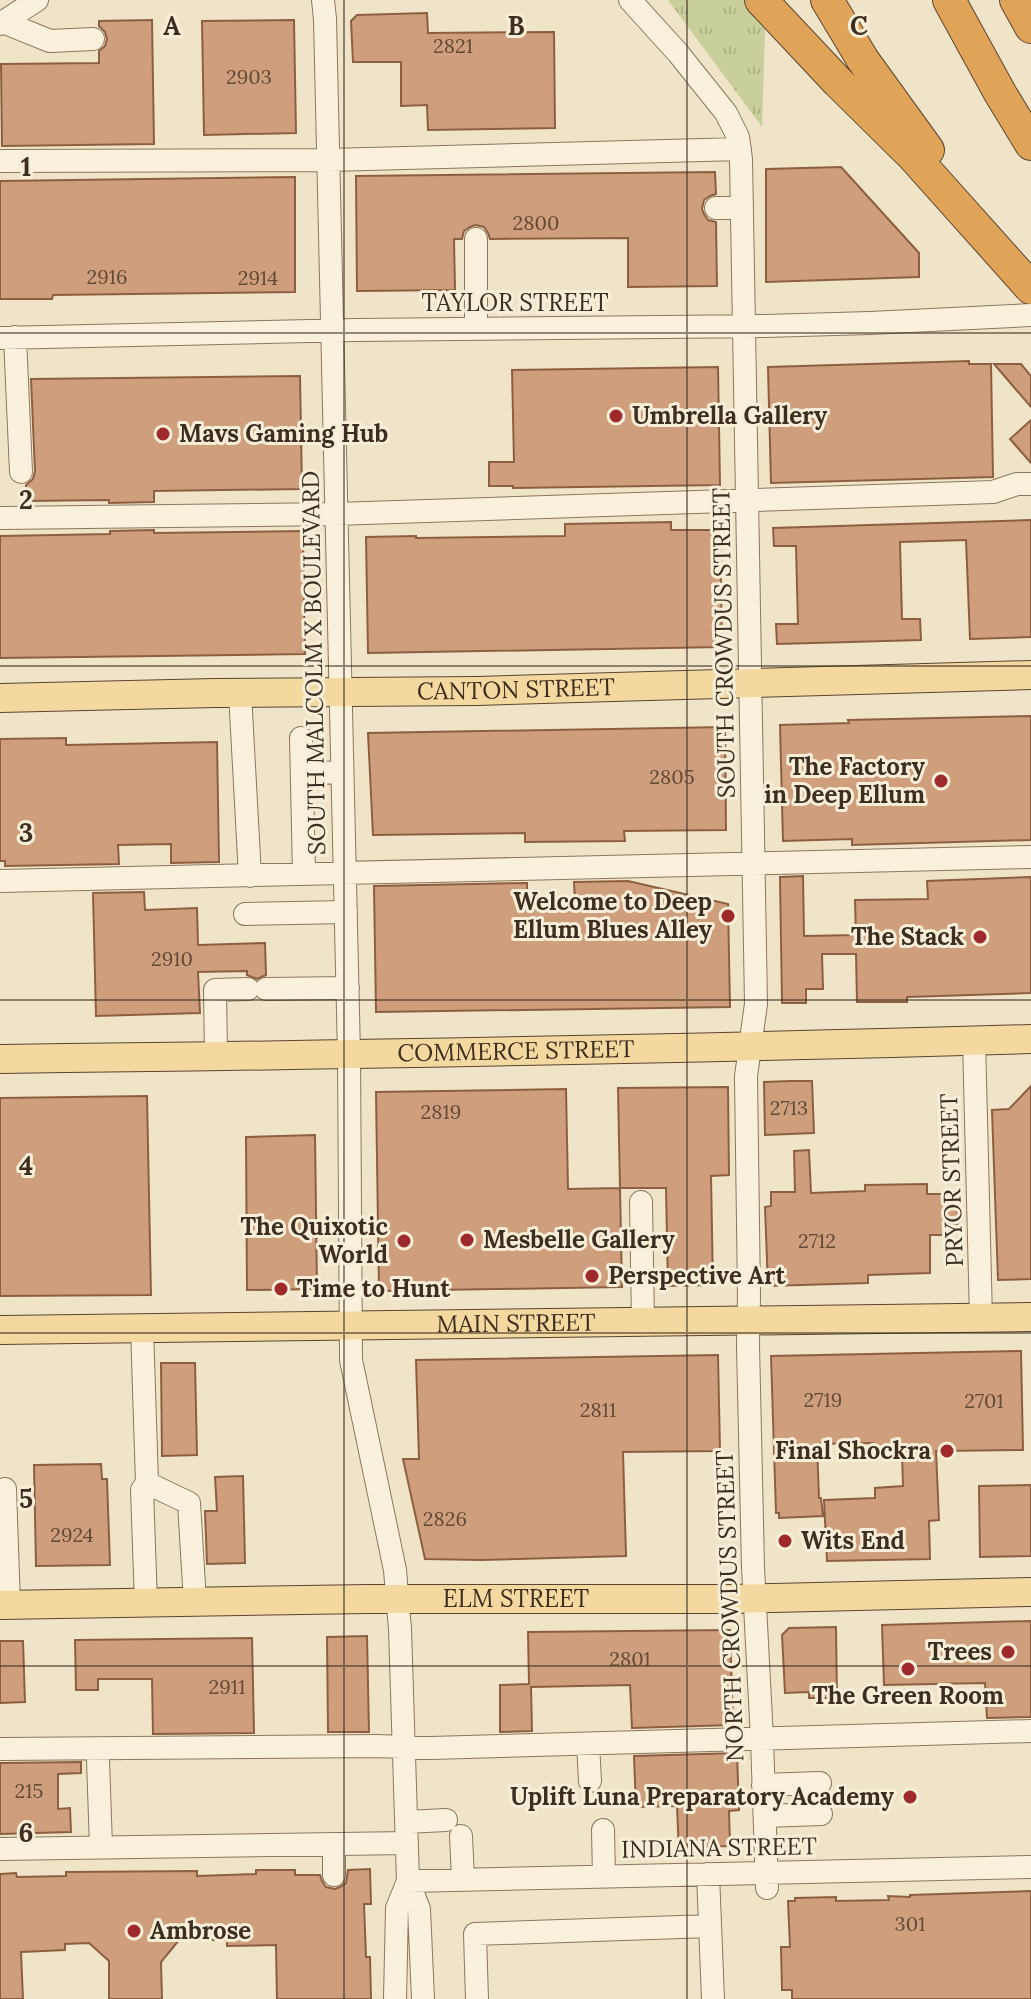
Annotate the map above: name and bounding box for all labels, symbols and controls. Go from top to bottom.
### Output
text: A [163,9,181,42]
text: B [507,9,525,42]
text: C [850,9,868,42]
house number: 2821 [433,33,473,58]
house number: 2903 [226,64,272,89]
text: 1 [21,150,31,183]
house number: 2800 [513,210,559,235]
house number: 2916 [86,264,128,289]
house number: 2914 [238,265,278,290]
street label: TAYLOR STREET [421,287,609,318]
place label: Umbrella Gallery [632,400,828,431]
marker: Umbrella Gallery [607,407,625,425]
place label: Mavs Gaming Hub [179,418,388,449]
marker: Mavs Gaming Hub [154,425,172,443]
street label: SOUTH MALCOLM X BOULEVARD [295,471,332,855]
text: 2 [19,483,33,516]
street label: SOUTH CROWDUS STREET [705,488,742,798]
street label: CANTON STREET [417,671,615,706]
place label: The Factory in Deep Ellum [764,751,926,810]
house number: 2805 [649,764,695,789]
marker: The Factory in Deep Ellum [932,772,950,790]
text: 3 [19,816,33,849]
place label: Welcome to Deep Ellum Blues Alley [513,886,713,945]
marker: Welcome to Deep Ellum Blues Alley [719,907,737,925]
place label: The Stack [851,921,964,952]
marker: The Stack [971,928,989,946]
house number: 2910 [151,946,193,971]
street label: COMMERCE STREET [397,1033,635,1068]
street label: PRYOR STREET [933,1093,970,1267]
house number: 2713 [770,1095,808,1120]
house number: 2819 [421,1099,461,1124]
text: 4 [19,1149,33,1182]
place label: The Quixotic World [241,1211,389,1270]
place label: Mesbelle Gallery [483,1224,676,1255]
house number: 2712 [798,1228,836,1253]
marker: Mesbelle Gallery [458,1231,476,1249]
marker: The Quixotic World [395,1232,413,1250]
place label: Perspective Art [608,1260,787,1291]
marker: Perspective Art [583,1267,601,1285]
place label: Time to Hunt [297,1273,451,1304]
marker: Time to Hunt [272,1280,290,1298]
street label: MAIN STREET [436,1306,596,1339]
house number: 2719 [804,1387,842,1412]
house number: 2701 [964,1388,1004,1413]
house number: 2811 [580,1397,616,1422]
place label: Final Shockra [775,1435,931,1466]
marker: Final Shockra [938,1442,956,1460]
street label: NORTH CROWDUS STREET [709,1450,750,1762]
text: 5 [19,1482,33,1515]
house number: 2826 [423,1506,467,1531]
house number: 2924 [50,1522,94,1547]
place label: Wits End [801,1525,905,1556]
marker: Wits End [776,1532,794,1550]
street label: ELM STREET [443,1583,589,1614]
place label: Trees [928,1636,992,1667]
marker: Trees [999,1643,1017,1661]
house number: 2801 [609,1646,651,1671]
marker: The Green Room [899,1660,917,1678]
house number: 2911 [209,1674,245,1699]
place label: The Green Room [812,1680,1004,1711]
house number: 215 [15,1778,43,1803]
place label: Uplift Luna Preparatory Academy [510,1781,895,1812]
marker: Uplift Luna Preparatory Academy [901,1788,919,1806]
text: 6 [19,1816,33,1849]
street label: INDIANA STREET [621,1830,817,1865]
house number: 301 [895,1911,925,1936]
place label: Ambrose [150,1915,251,1946]
marker: Ambrose [125,1922,143,1940]

